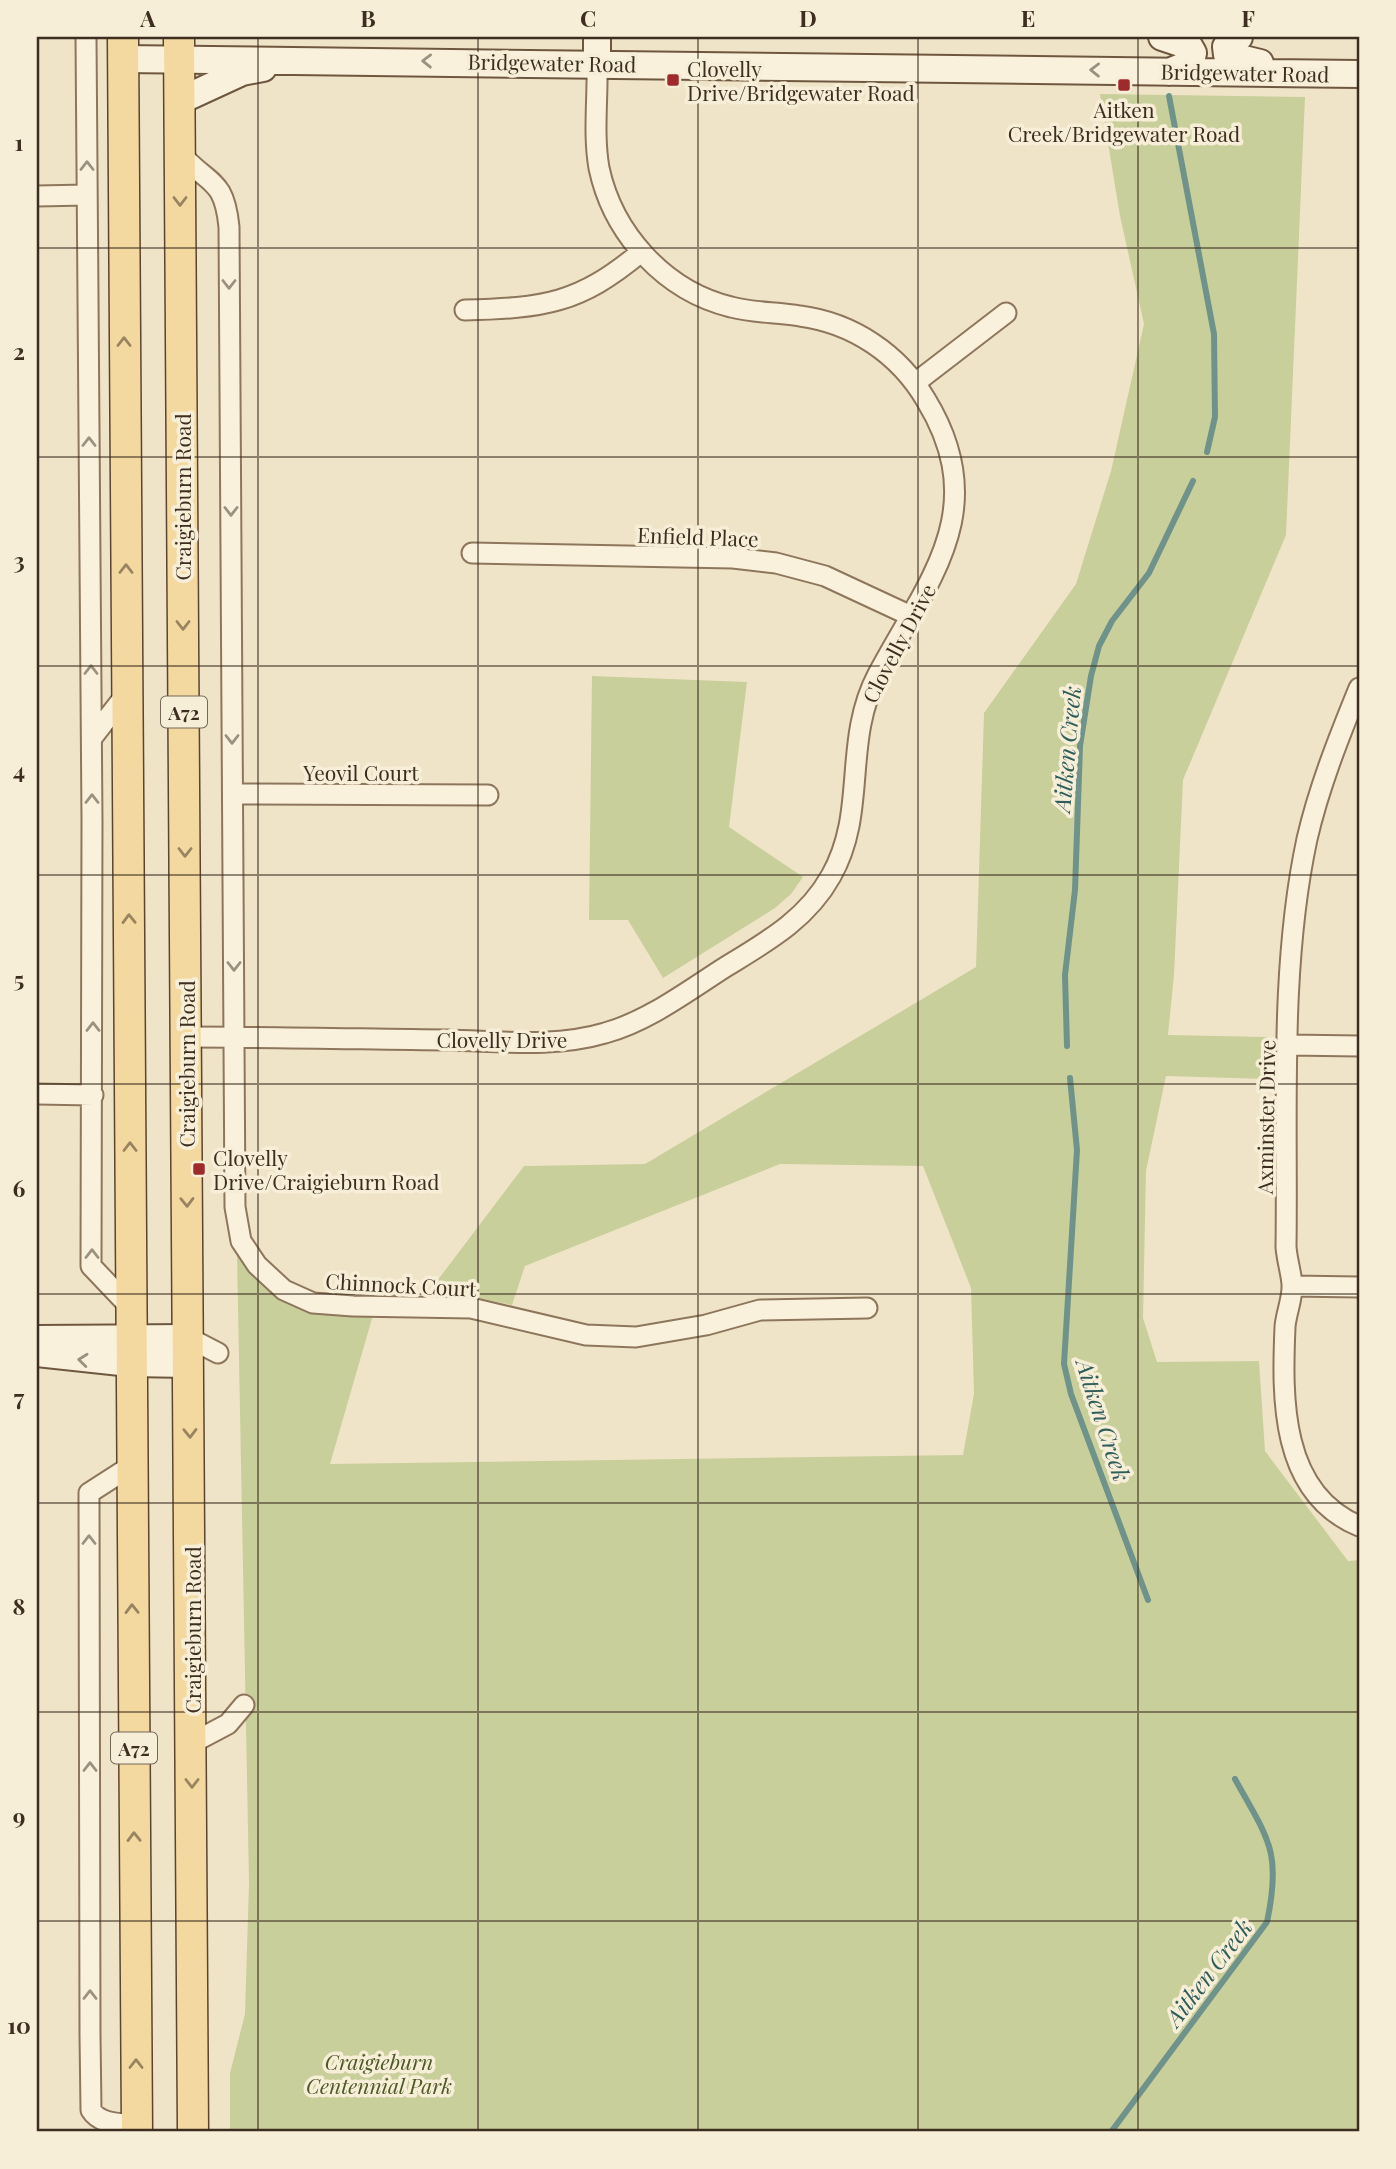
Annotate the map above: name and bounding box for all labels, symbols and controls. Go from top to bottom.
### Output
text: A [139,2,156,33]
text: B [360,2,376,33]
text: C [580,2,596,33]
text: D [799,2,817,33]
text: E [1021,2,1035,33]
text: F [1241,2,1255,33]
street label: Bridgewater Road [467,47,637,77]
one-way arrow [421,53,432,68]
place label: Clovelly Drive/Bridgewater Road [687,54,915,106]
street label: Bridgewater Road [1160,57,1330,87]
one-way arrow [1089,63,1100,78]
marker: Clovelly Drive/Bridgewater Road [665,72,681,88]
marker: Aitken Creek/Bridgewater Road [1116,77,1132,93]
place label: Aitken Creek/Bridgewater Road [1008,95,1240,147]
text: 1 [15,126,24,157]
one-way arrow [79,160,95,171]
one-way arrow [172,196,188,207]
one-way arrow [221,279,237,289]
text: 2 [13,335,25,366]
one-way arrow [117,336,132,347]
street label: Craigieburn Road [168,413,196,581]
one-way arrow [81,437,97,447]
one-way arrow [223,506,239,517]
street label: Enfield Place [637,520,759,552]
text: 3 [13,544,25,575]
one-way arrow [118,564,134,574]
street label: Clovelly Drive [855,579,941,707]
one-way arrow [175,620,191,630]
one-way arrow [83,664,99,675]
water label: Aitken Creek [1045,685,1087,815]
road number: A72 [161,696,207,727]
one-way arrow [224,734,240,744]
text: 4 [13,754,25,785]
street label: Yeovil Court [302,758,419,786]
one-way arrow [84,794,100,804]
one-way arrow [177,847,193,858]
one-way arrow [121,914,137,924]
one-way arrow [226,961,242,972]
text: 5 [14,963,24,994]
street label: Craigieburn Road [172,980,200,1148]
one-way arrow [85,1021,101,1032]
street label: Clovelly Drive [437,1025,567,1053]
street label: Axminster Drive [1250,1040,1280,1195]
one-way arrow [122,1141,138,1152]
place label: Clovelly Drive/Craigieburn Road [213,1143,439,1195]
marker: Clovelly Drive/Craigieburn Road [191,1161,207,1177]
text: 6 [13,1172,26,1203]
one-way arrow [180,1197,195,1208]
one-way arrow [84,1249,100,1259]
street label: Chinnock Court [325,1266,478,1302]
one-way arrow [77,1352,89,1367]
water label: Aitken Creek [1069,1353,1138,1485]
text: 7 [14,1381,25,1412]
one-way arrow [182,1428,198,1438]
one-way arrow [81,1534,97,1544]
street label: Craigieburn Road [178,1546,206,1714]
text: 8 [13,1590,25,1621]
one-way arrow [124,1603,140,1614]
road number: A72 [111,1732,157,1764]
one-way arrow [82,1761,98,1772]
one-way arrow [185,1777,200,1788]
text: 9 [13,1800,25,1831]
one-way arrow [127,1831,142,1842]
water label: Aitken Creek [1156,1912,1258,2033]
one-way arrow [82,1989,98,1999]
text: 10 [7,2009,31,2040]
park label: Craigieburn Centennial Park [306,2047,452,2099]
one-way arrow [128,2058,144,2069]

